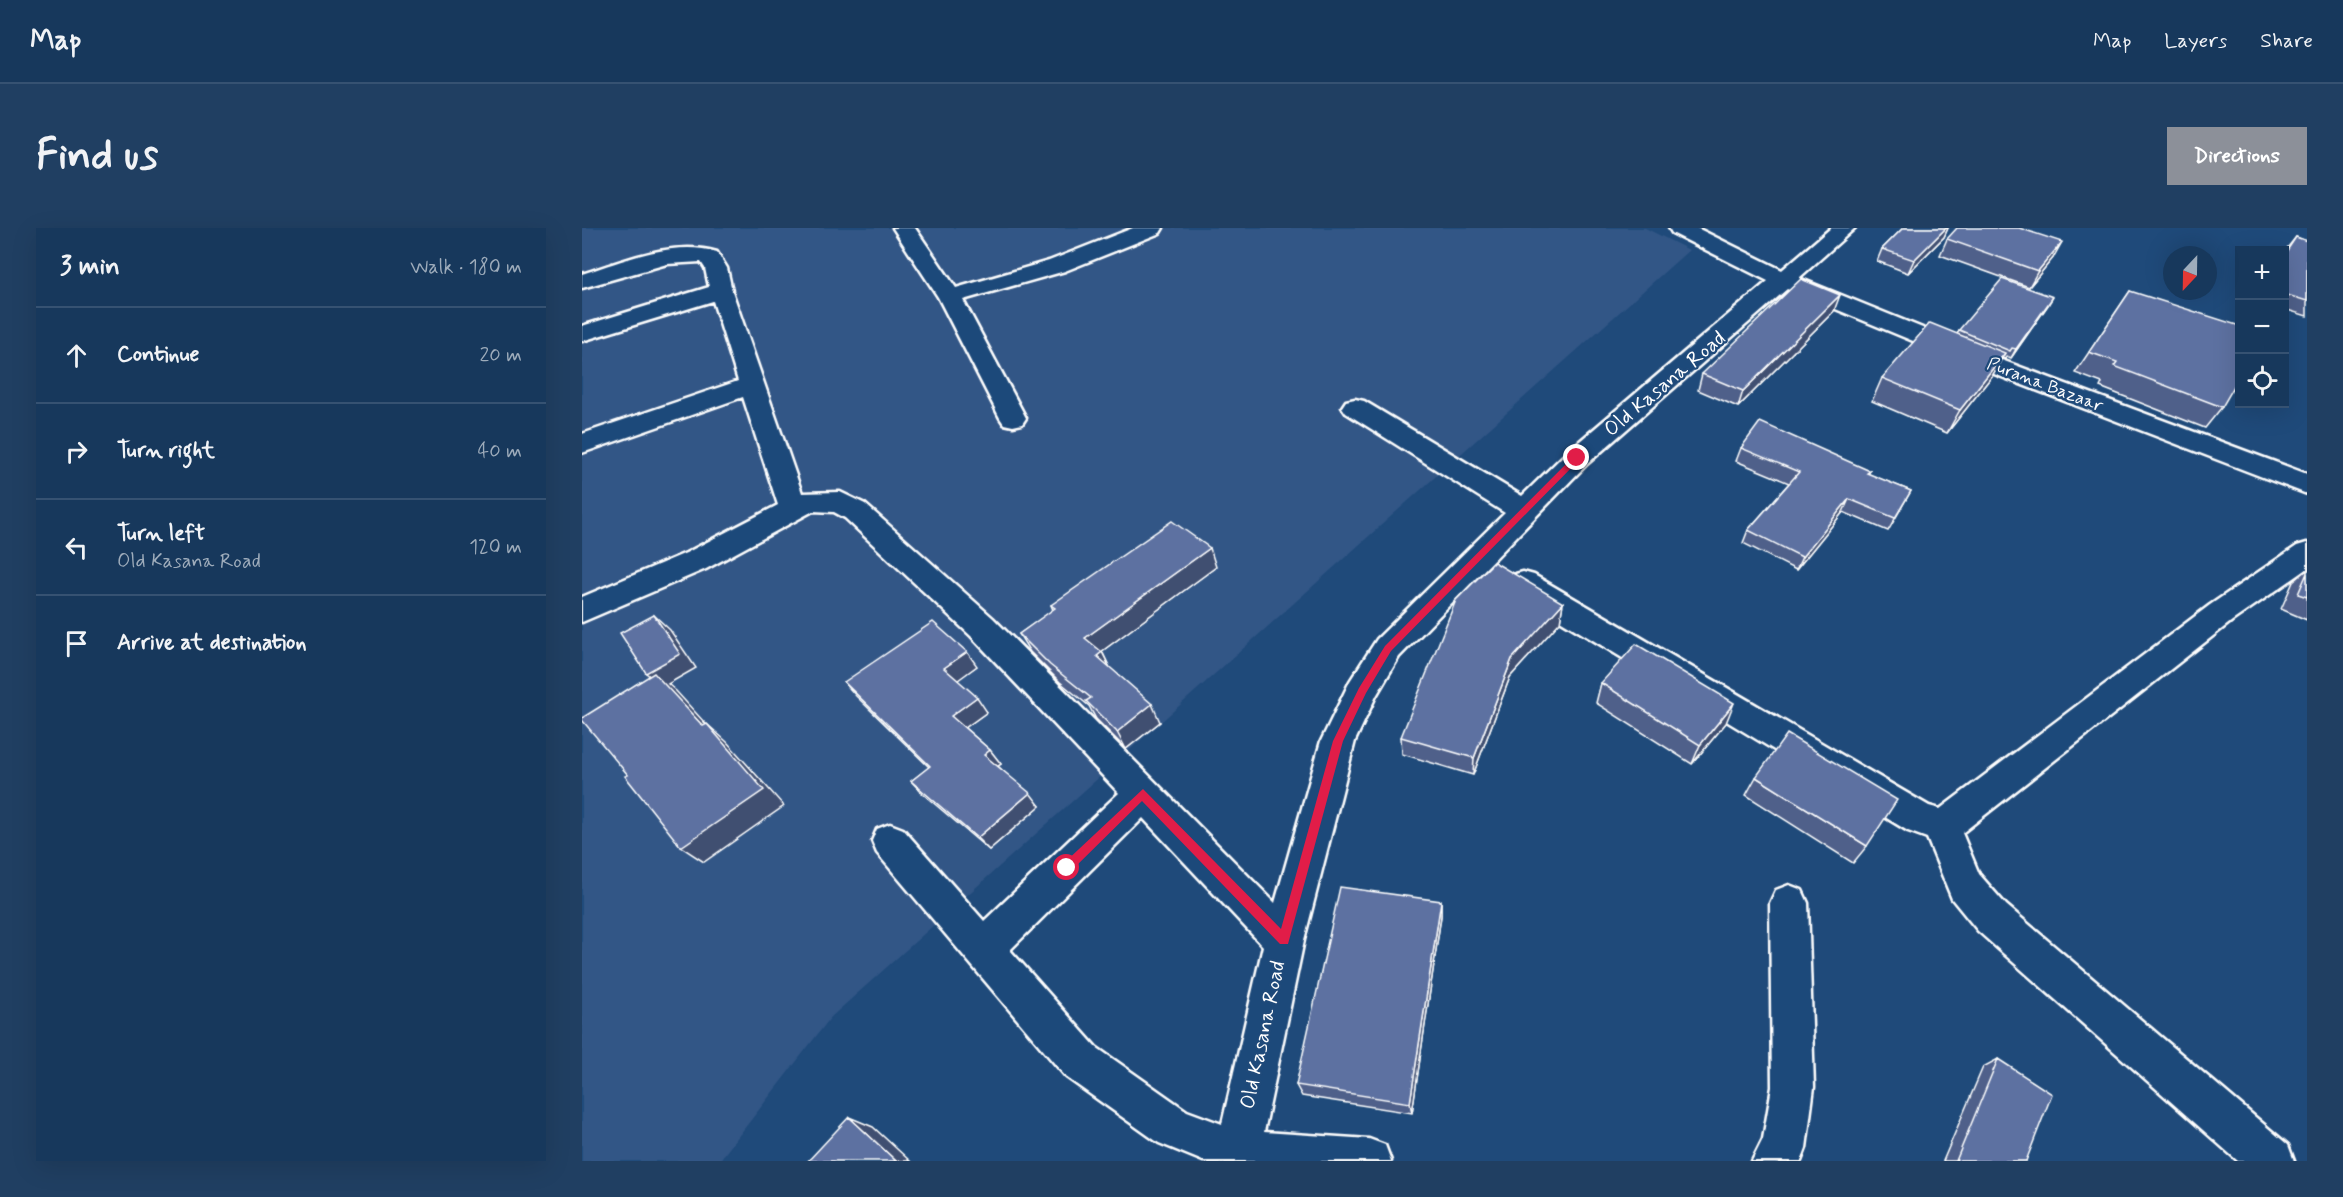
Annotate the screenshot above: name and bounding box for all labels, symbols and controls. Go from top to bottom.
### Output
text: Map [30,23,81,60]
text: Map [2093,27,2131,55]
text: Layers [2164,27,2227,55]
text: Share [2260,27,2313,55]
button: Directions [2167,127,2307,185]
text: Find us [36,129,158,184]
north arrow [2163,246,2217,300]
map controls [2235,246,2289,408]
button: + [2235,246,2289,300]
text: 3 min [60,250,120,284]
text: Walk · 180 m [410,254,522,281]
button: − [2235,300,2289,354]
street label: Old Kasana Road [1598,325,1732,443]
icon: ahead [60,339,93,372]
text: Continue [117,341,199,369]
text: 20 m [479,342,522,369]
street label: Purana Bazaar [1983,352,2107,418]
button: locate [2235,354,2289,408]
icon: right [60,435,93,468]
text: Turn right [117,437,215,465]
text: 40 m [478,438,522,465]
route end [1563,444,1589,470]
text: Turn left [117,520,205,548]
icon: left [60,531,93,564]
text: 120 m [469,534,522,561]
text: Old Kasana Road [117,548,261,575]
icon: arrive [60,627,93,660]
text: Arrive at destination [117,629,307,657]
route start [1053,854,1079,880]
street label: Old Kasana Road [1234,958,1292,1112]

